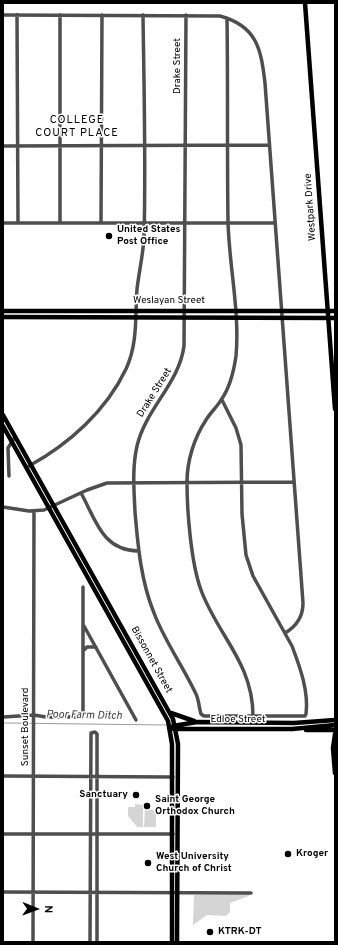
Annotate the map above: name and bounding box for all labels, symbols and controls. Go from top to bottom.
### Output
street label: Drake Street [172,38,184,94]
district label: COLLEGE COURT PLACE [35,114,119,140]
street label: Westpark Drive [303,173,319,241]
place label: United States Post Office [117,224,180,248]
marker: United States Post Office [104,231,114,241]
street label: Weslayan Street [133,295,205,307]
street label: Drake Street [135,366,175,420]
street label: Bissonnet Street [128,625,174,695]
street label: Sunset Boulevard [20,688,32,766]
water label: Poor Farm Ditch [46,709,122,723]
street label: Edloe Street [211,714,265,726]
place label: Sanctuary [79,789,128,801]
marker: Sanctuary [131,790,141,800]
place label: Saint George Orthodox Church [155,794,235,818]
marker: Saint George Orthodox Church [142,801,152,811]
place label: Kroger [296,848,328,860]
marker: Kroger [283,849,293,859]
place label: West University Church of Christ [156,851,232,874]
marker: West University Church of Christ [143,858,153,868]
north arrow [16,889,56,929]
text: N [41,905,55,913]
place label: KTRK-DT [218,926,262,938]
marker: KTRK-DT [205,927,215,937]

